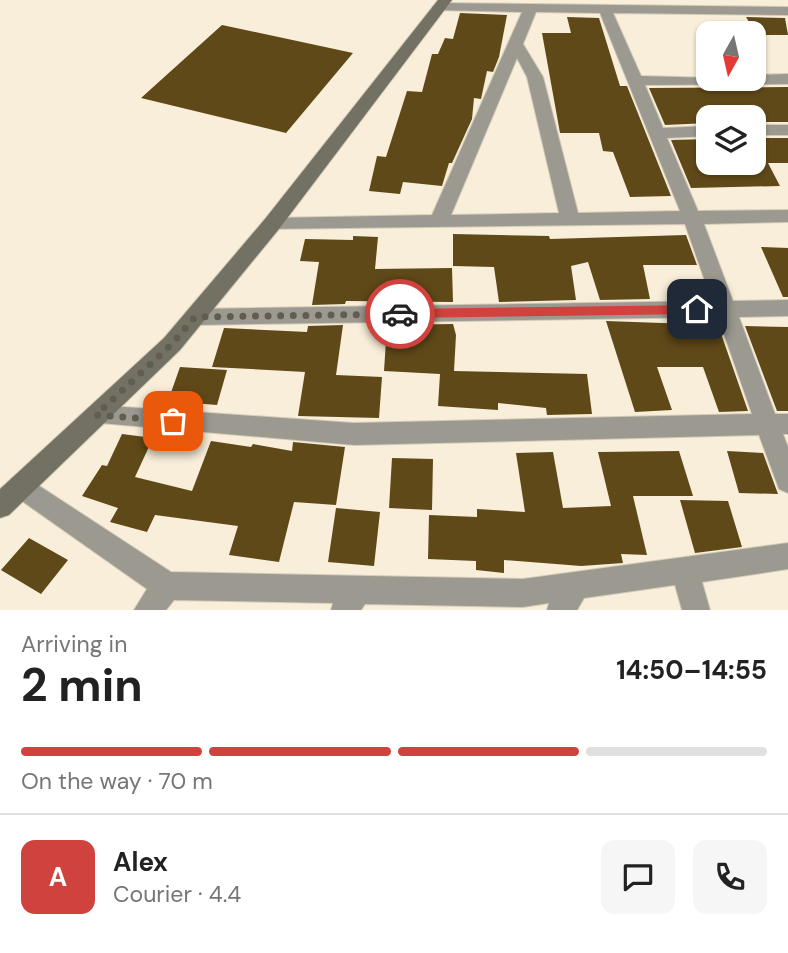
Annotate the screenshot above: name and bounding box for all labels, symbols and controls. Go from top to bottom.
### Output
north arrow [696,21,766,91]
map controls [696,21,766,175]
button: layers [696,105,766,175]
courier [365,279,435,349]
pin [667,279,727,339]
icon: home [678,290,716,328]
icon: car [381,295,419,333]
pin [143,391,203,451]
icon: bag [154,402,192,440]
text: Arriving in [21,629,127,659]
text: 14:50–14:55 [616,653,767,687]
text: 2 min [21,655,143,715]
text: On the way · 70 m [21,766,213,796]
button: chat [601,840,675,914]
button: phone [693,840,767,914]
text: Alex [113,845,168,879]
text: A [49,860,67,894]
text: Courier · 4.4 [113,879,241,909]

